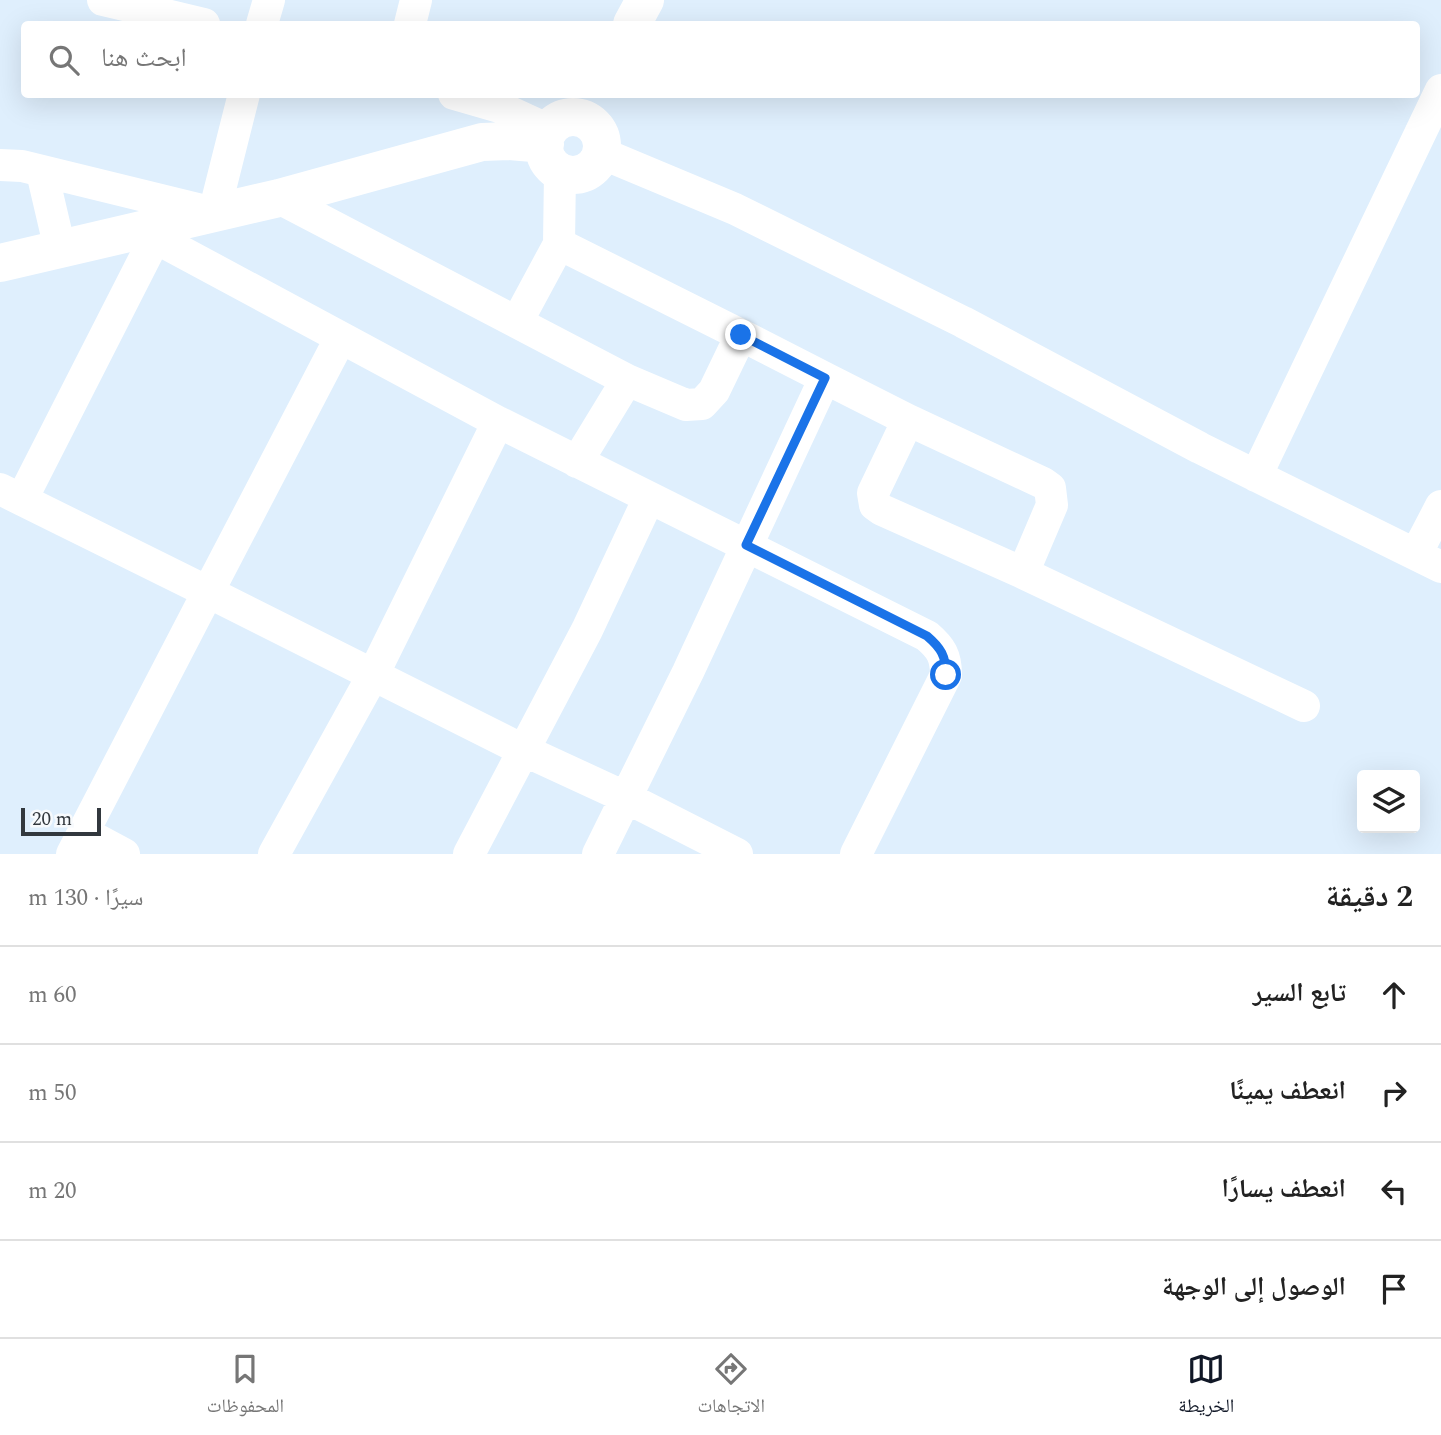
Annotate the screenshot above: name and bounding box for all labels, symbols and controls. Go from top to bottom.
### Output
search box [21,21,1420,98]
text: ابحث هنا [101,38,187,78]
icon: search [45,41,83,79]
route end [725,319,756,350]
route start [930,659,961,690]
map controls [1357,770,1420,833]
button: layers [1357,770,1420,833]
scale bar [21,805,102,837]
text: 20 m [32,805,72,834]
text: 2 دقيقة [1326,874,1413,920]
text: سيرًا · 130 m [28,881,143,916]
text: تابع السير [1253,973,1346,1013]
icon: ahead [1375,976,1413,1014]
text: 60 m [28,978,77,1013]
text: انعطف يمينًا [1229,1071,1346,1111]
icon: right [1375,1074,1413,1112]
text: 50 m [28,1076,77,1111]
text: انعطف يسارًا [1222,1169,1346,1209]
icon: left [1375,1172,1413,1210]
text: 20 m [28,1174,77,1209]
text: الوصول إلى الوجهة [1162,1267,1346,1307]
icon: arrive [1375,1270,1413,1308]
tab: المحفوظات [207,1350,284,1424]
tab: الاتجاهات [697,1350,765,1424]
tab: الخريطة [1178,1350,1234,1424]

